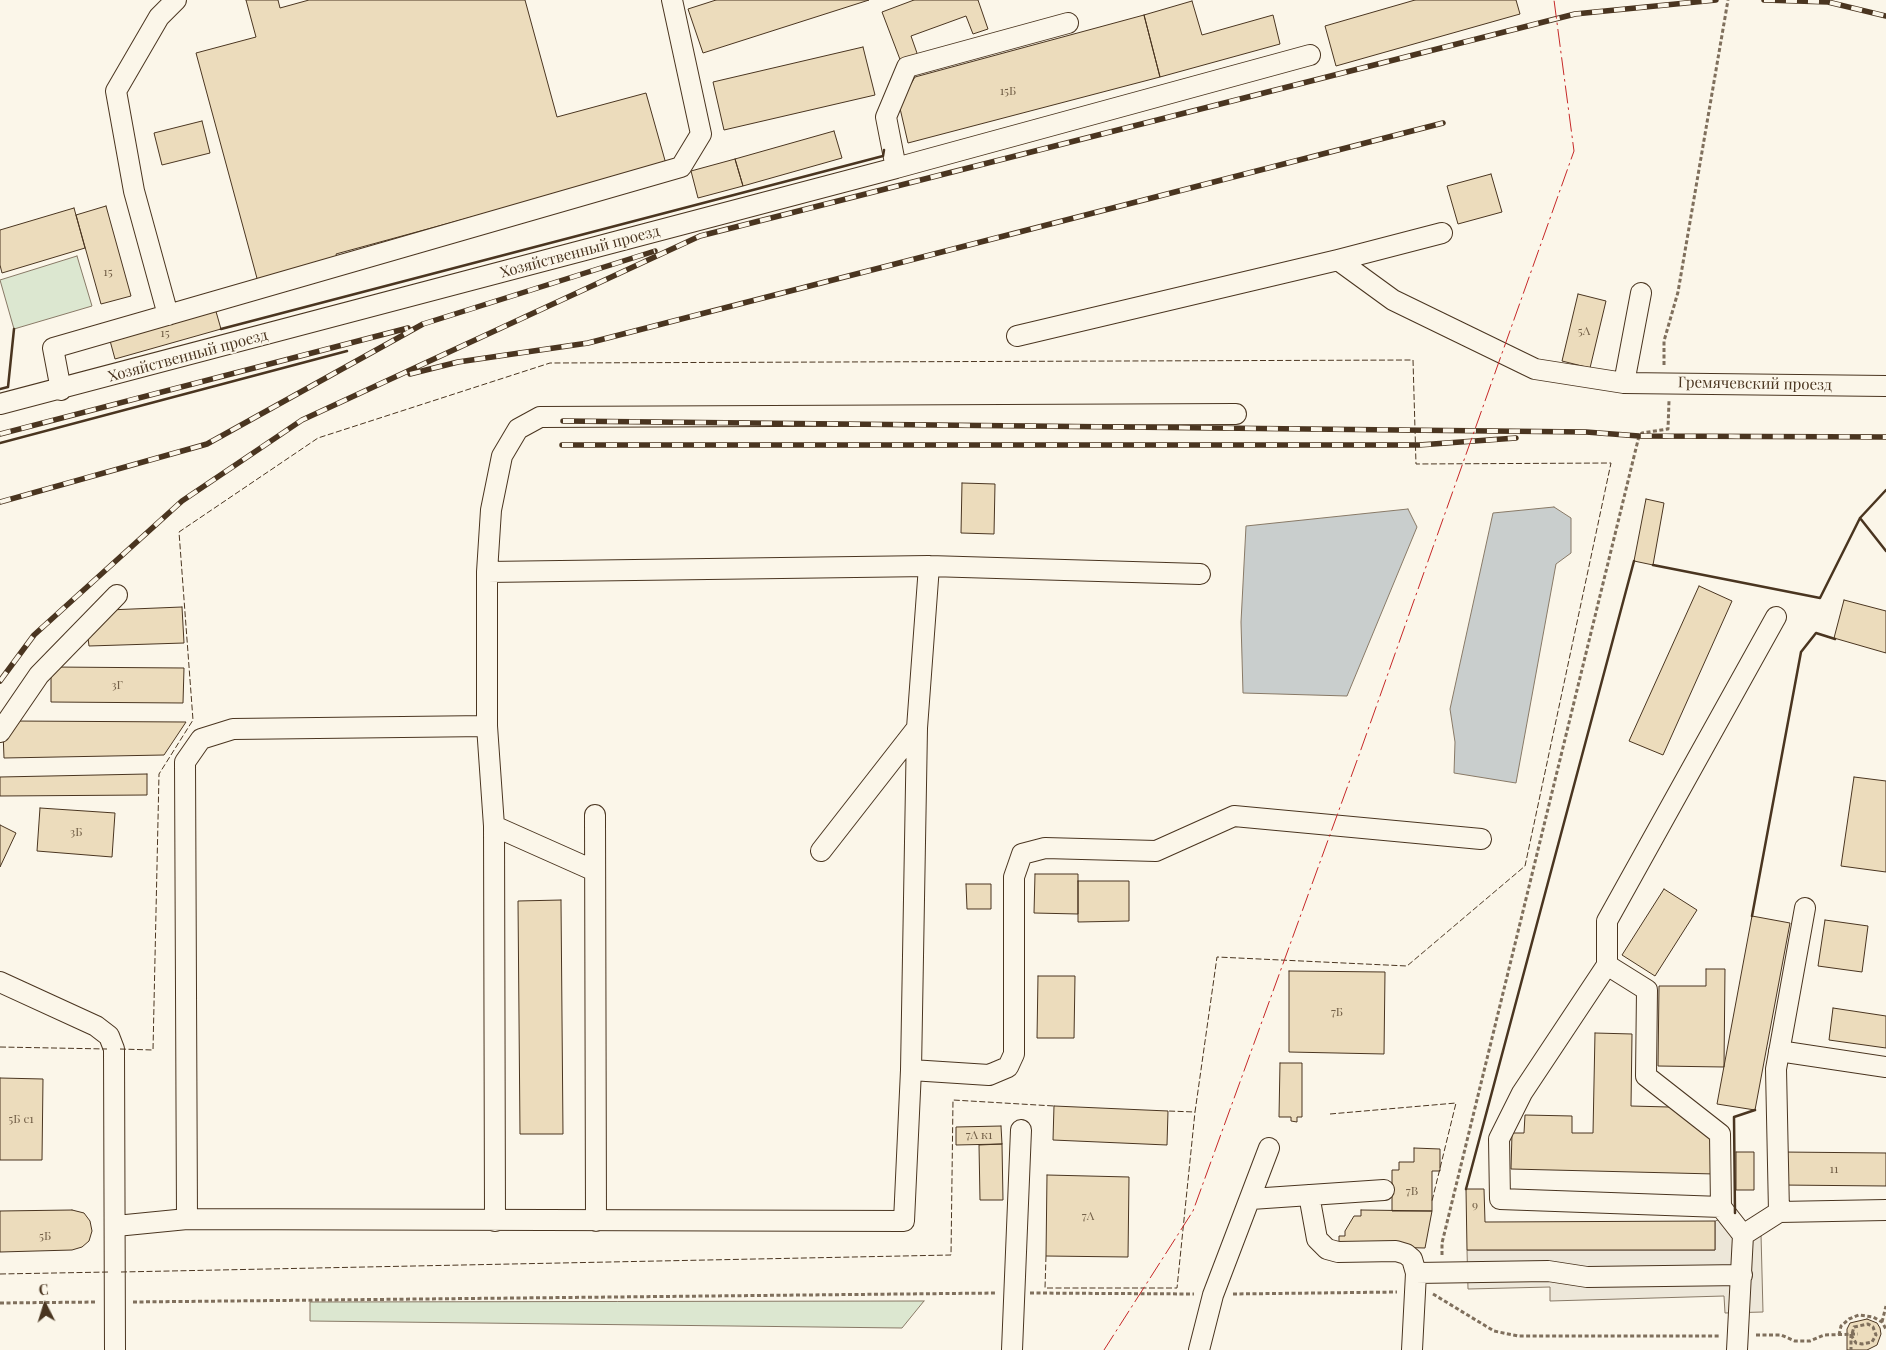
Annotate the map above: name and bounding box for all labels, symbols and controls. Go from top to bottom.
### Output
house number: 15Б [1000,84,1016,98]
street label: Хозяйственный проезд [498,222,662,282]
house number: 15 [103,265,113,279]
house number: 5А [1578,324,1590,338]
street label: Хозяйственный проезд [106,326,270,386]
house number: 15 [160,326,170,340]
street label: Гремячевский проезд [1678,374,1832,394]
house number: 3Г [111,678,123,692]
house number: 3Б [70,825,82,839]
house number: 7Б [1331,1005,1343,1019]
house number: 5Б с1 [8,1112,34,1126]
house number: 7А к1 [966,1128,992,1142]
house number: 11 [1830,1162,1838,1176]
house number: 7В [1406,1184,1418,1198]
house number: 9 [1472,1198,1478,1212]
house number: 7А [1082,1209,1094,1223]
house number: 5Б [39,1229,51,1243]
north arrow [20,1280,70,1330]
text: С [38,1280,49,1299]

